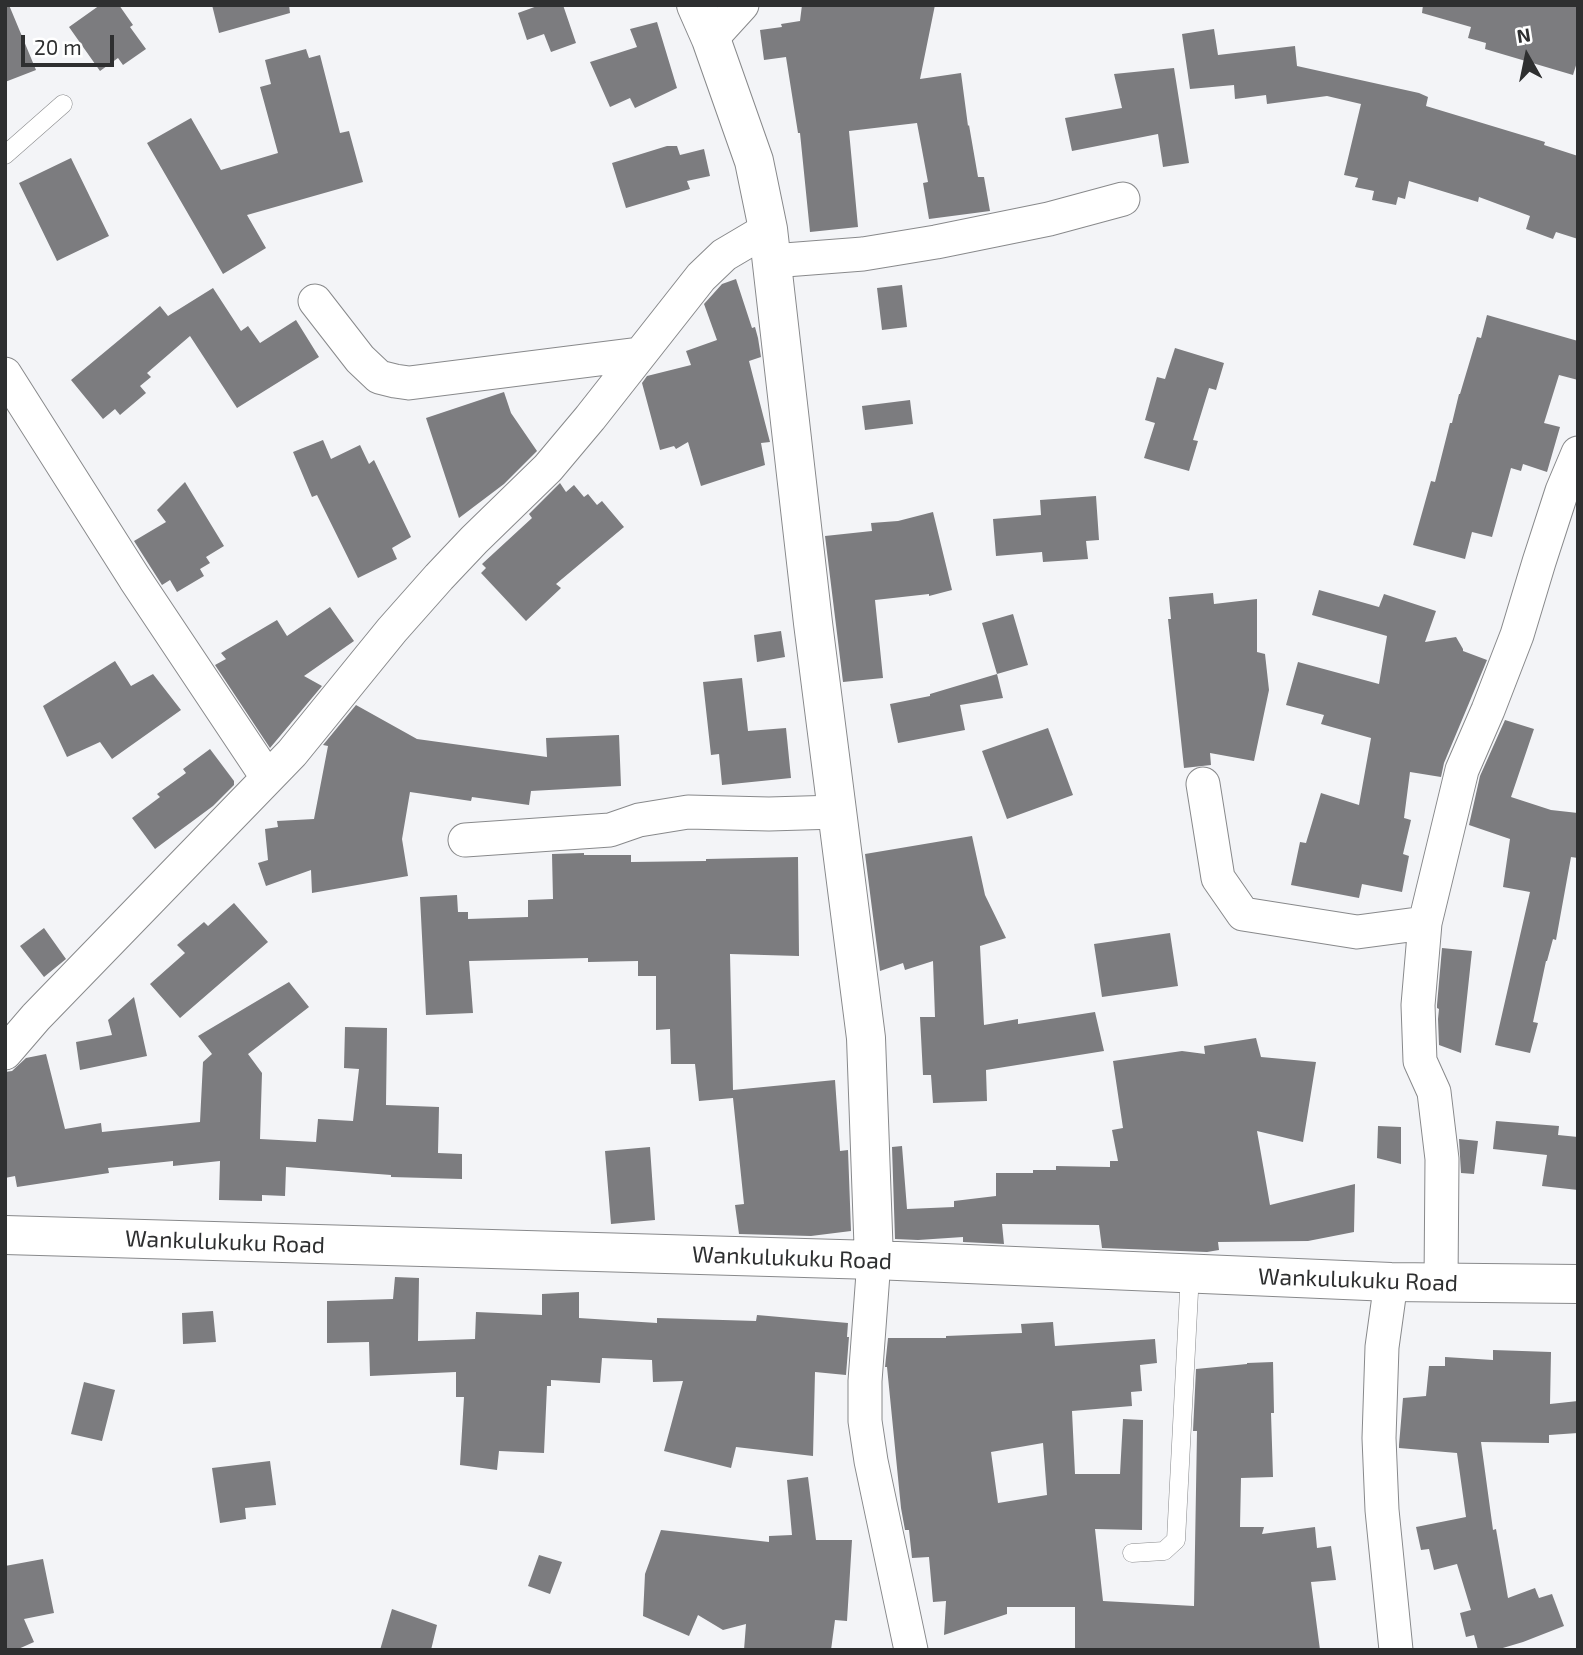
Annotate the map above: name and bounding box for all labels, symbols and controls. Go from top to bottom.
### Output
scale bar [24,21,117,65]
north arrow [1492,21,1562,91]
text: N [1515,22,1532,47]
text: 20 m [34,34,82,59]
street label: Wankulukuku Road [125,1225,325,1259]
street label: Wankulukuku Road [692,1241,892,1275]
street label: Wankulukuku Road [1258,1263,1458,1297]

